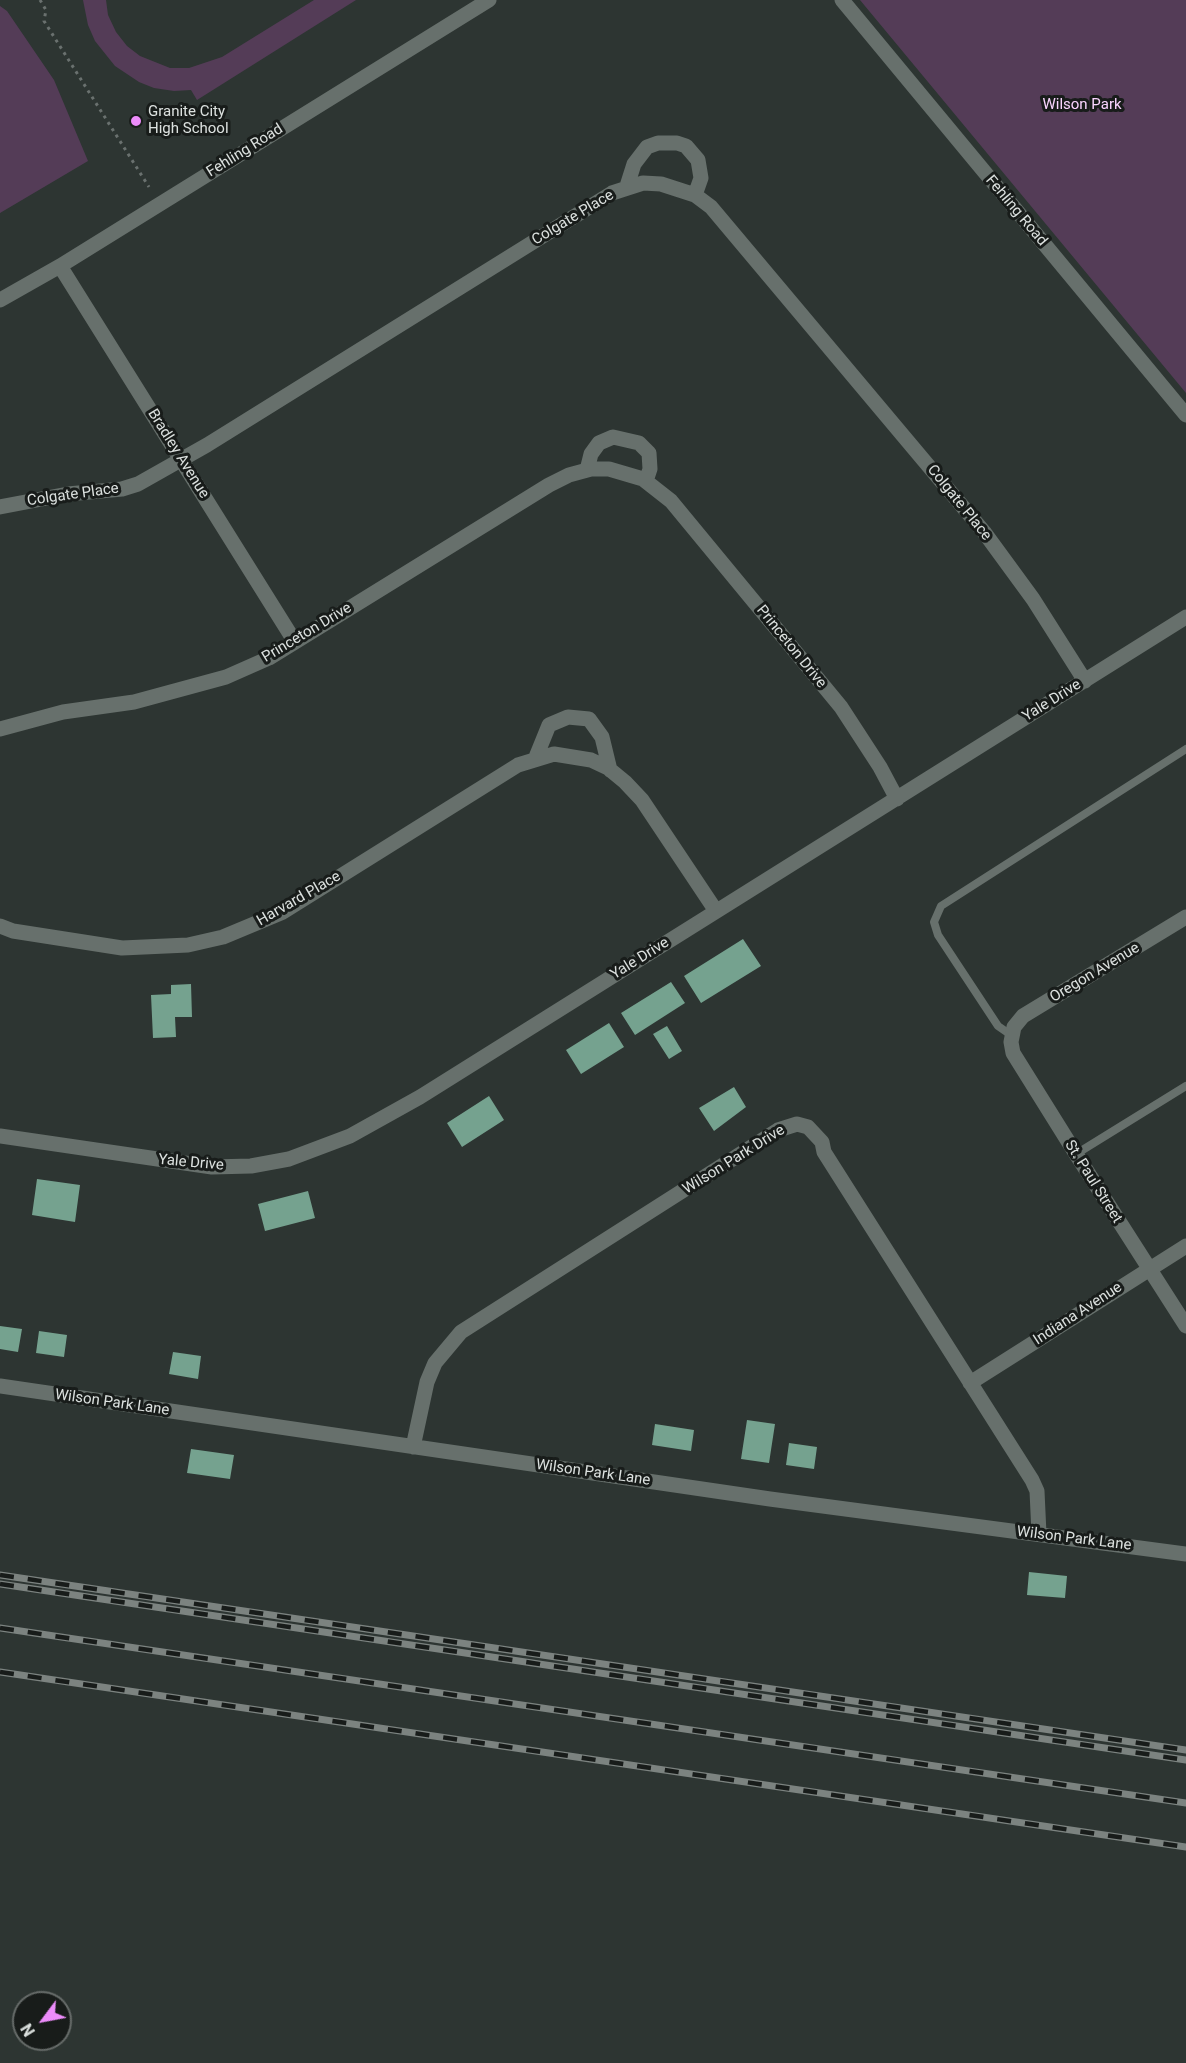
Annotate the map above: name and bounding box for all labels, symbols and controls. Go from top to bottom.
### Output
park label: Wilson Park [1042,96,1122,114]
place label: Granite City High School [148,103,229,138]
marker: Granite City High School [129,114,143,128]
street label: Fehling Road [204,120,286,182]
street label: Fehling Road [981,172,1051,250]
street label: Colgate Place [529,187,617,249]
street label: Bradley Avenue [143,406,213,502]
street label: Colgate Place [923,462,995,544]
street label: Colgate Place [26,480,120,510]
street label: Princeton Drive [259,599,355,667]
street label: Princeton Drive [752,602,830,692]
street label: Yale Drive [1019,676,1085,726]
street label: Harvard Place [254,868,344,930]
street label: Yale Drive [607,934,673,984]
street label: Oregon Avenue [1047,939,1143,1007]
street label: Wilson Park Drive [680,1121,788,1199]
street label: St. Paul Street [1060,1137,1126,1227]
street label: Yale Drive [158,1151,224,1175]
street label: Indiana Avenue [1030,1279,1126,1349]
street label: Wilson Park Lane [54,1386,170,1420]
street label: Wilson Park Lane [535,1456,651,1490]
street label: Wilson Park Lane [1016,1523,1132,1555]
north arrow [12,1991,72,2051]
text: N [17,2020,39,2040]

